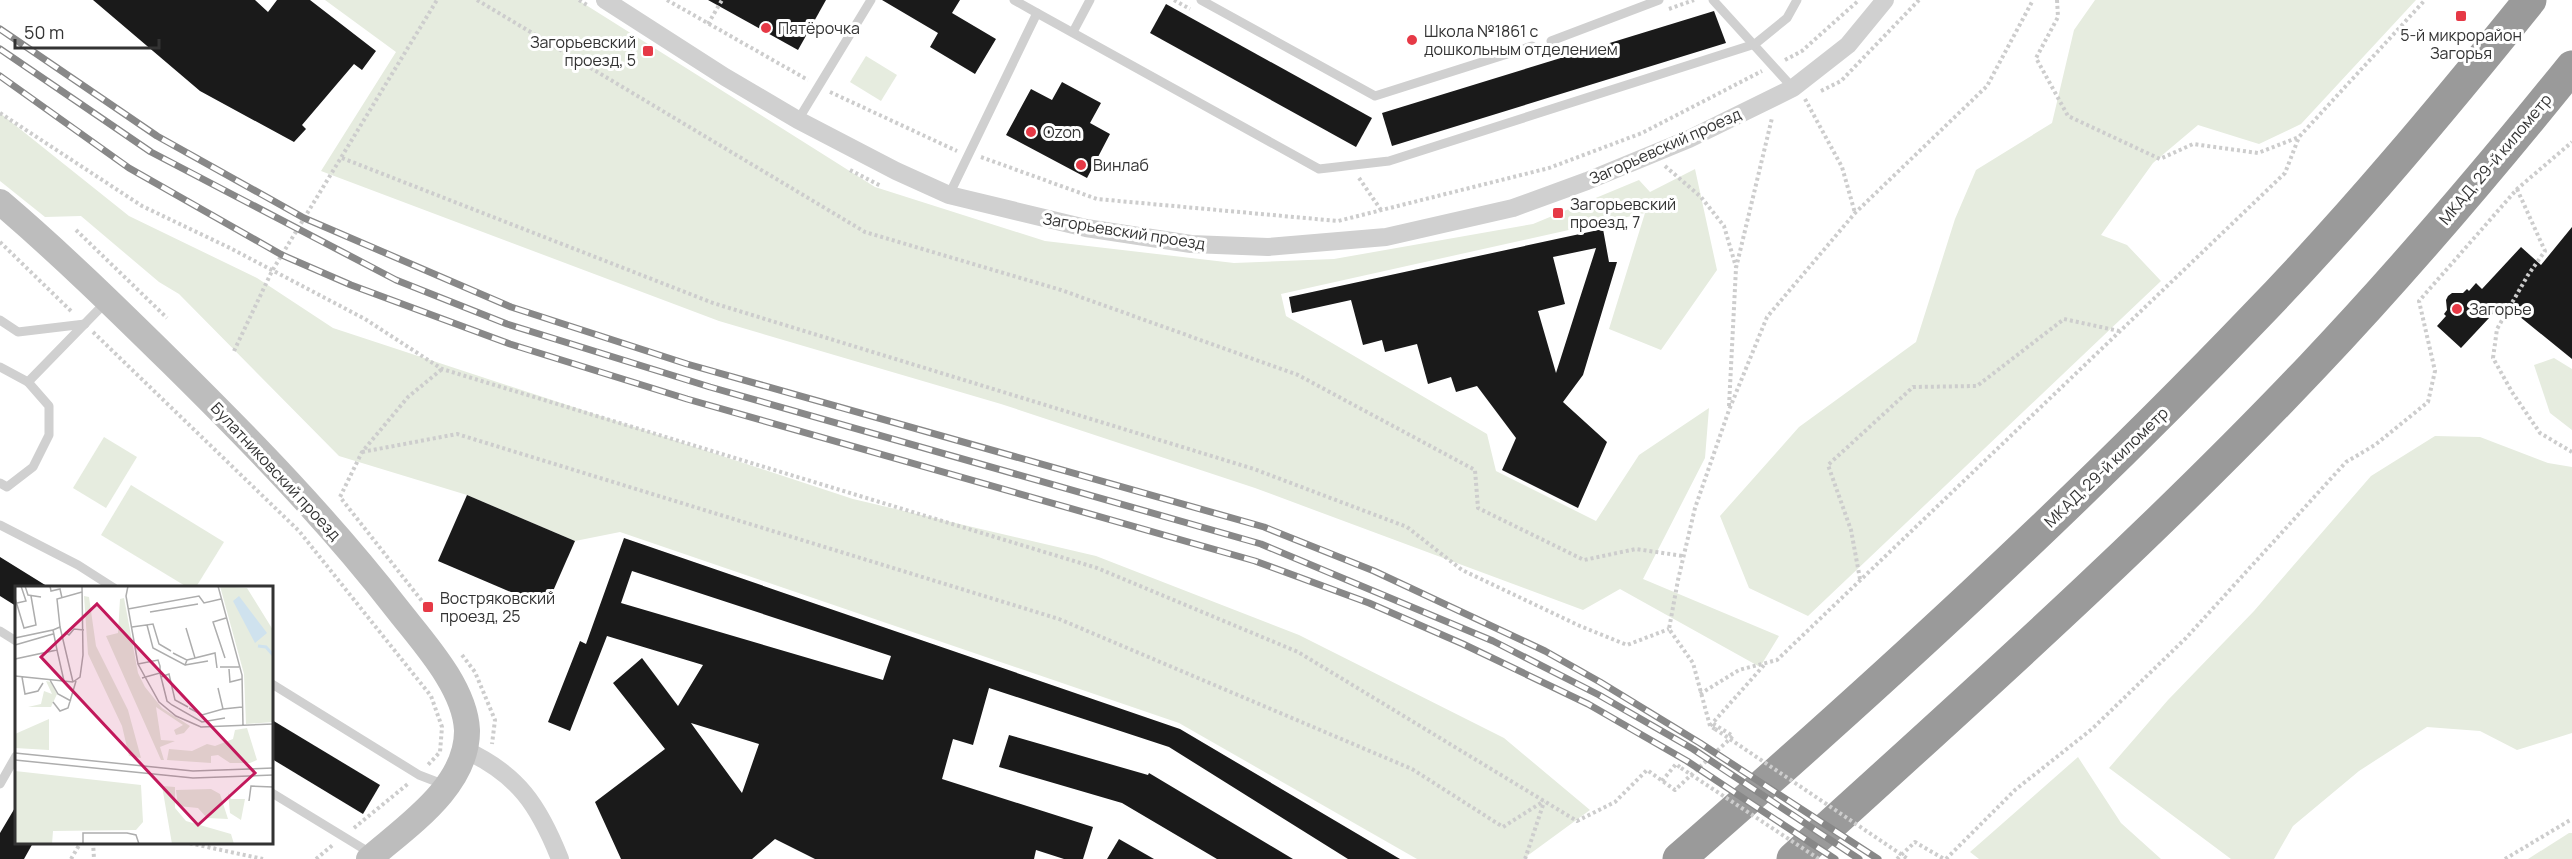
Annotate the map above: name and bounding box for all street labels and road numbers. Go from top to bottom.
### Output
street label: МКАД, 29-й километр [2434,89,2556,229]
street label: Загорьевский проезд [1586,102,1745,189]
street label: Загорьевский проезд [1041,207,1207,255]
street label: Булатниковский проезд [206,397,346,545]
street label: МКАД, 29-й километр [2039,402,2173,532]

